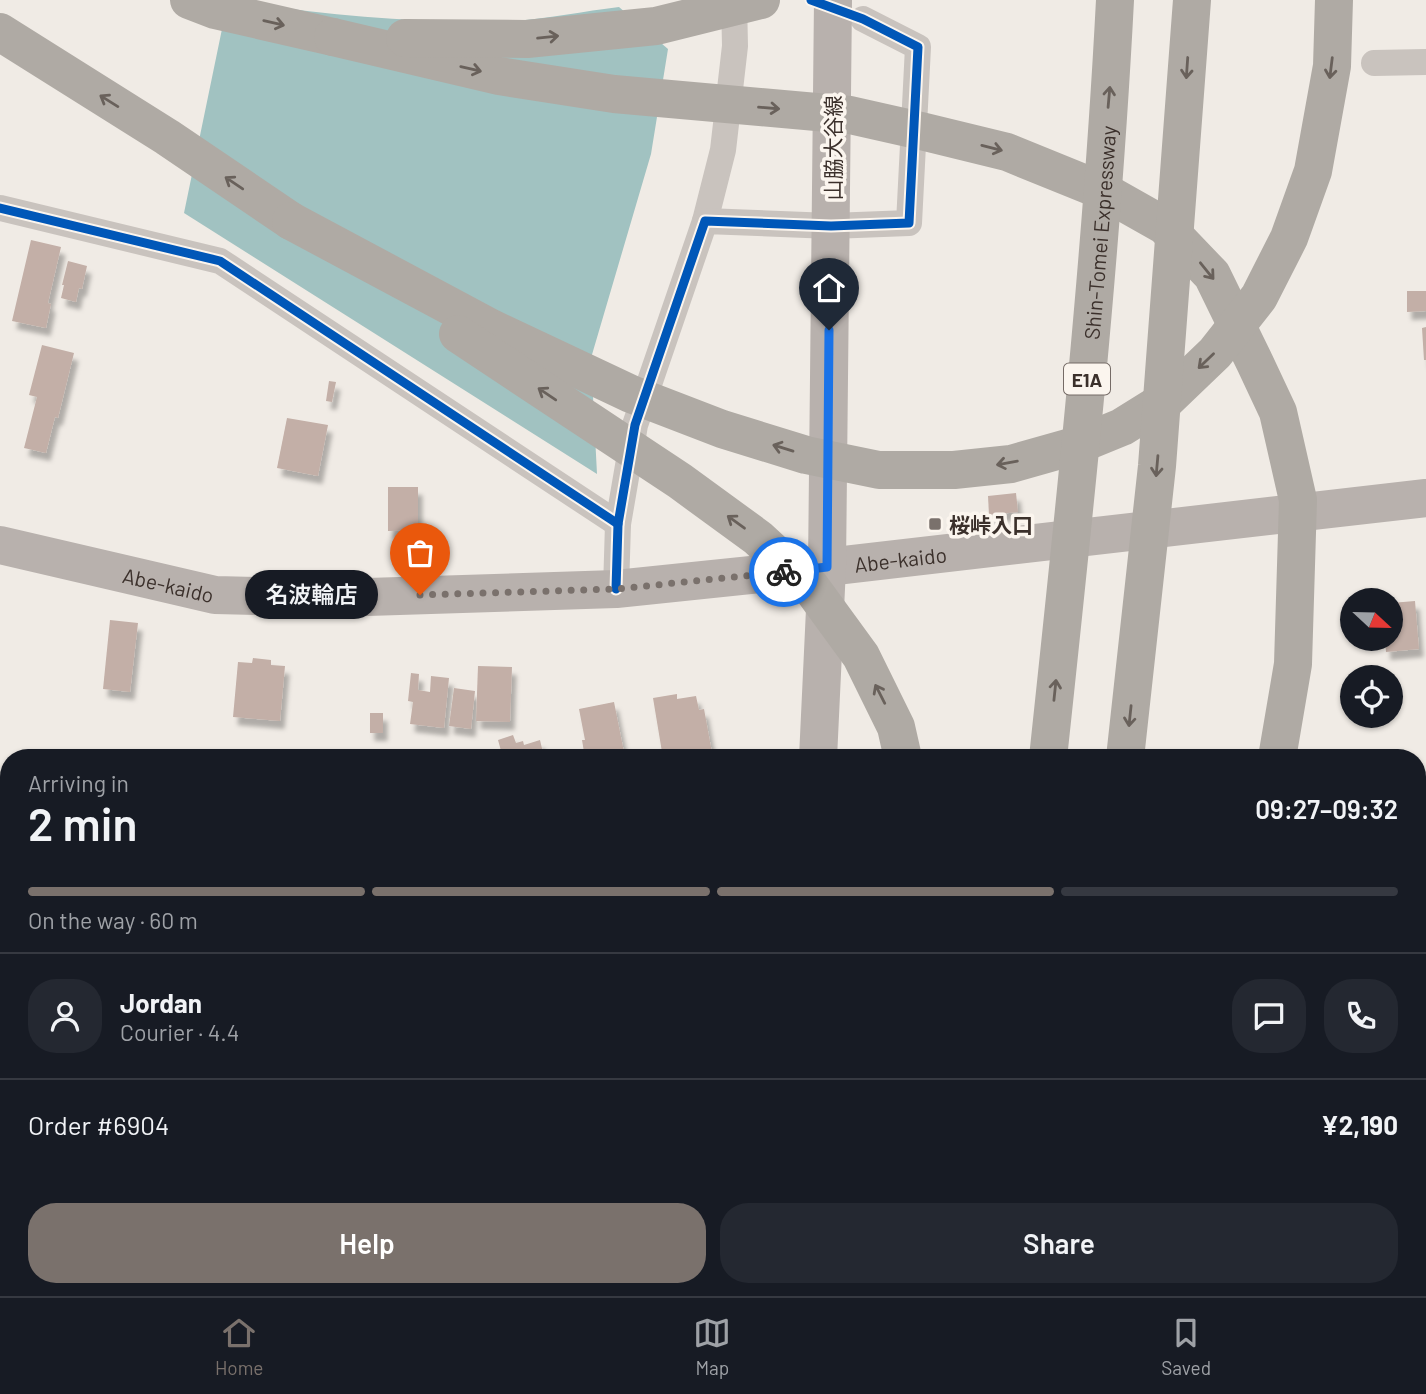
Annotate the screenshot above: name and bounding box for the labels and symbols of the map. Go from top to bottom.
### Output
one-way arrow [262,17,285,31]
one-way arrow [536,30,559,43]
one-way arrow [1180,56,1193,79]
one-way arrow [1324,56,1337,79]
one-way arrow [459,63,482,77]
one-way arrow [1103,87,1116,109]
one-way arrow [100,93,120,107]
street label: 山脇大谷線 [820,96,845,201]
one-way arrow [757,101,780,114]
street label: Shin-Tomei Expressway [1078,124,1120,341]
one-way arrow [980,142,1003,155]
one-way arrow [225,176,244,190]
pin [799,258,859,330]
one-way arrow [1199,262,1215,280]
one-way arrow [1198,353,1215,370]
road number: E1A [1064,364,1110,394]
one-way arrow [538,387,558,401]
one-way arrow [772,441,794,454]
one-way arrow [1150,454,1163,477]
one-way arrow [996,457,1019,470]
place label: 桜峠入口 [949,512,1033,537]
one-way arrow [726,515,745,530]
marker: 桜峠入口 [927,516,943,532]
pin [390,523,450,595]
courier [749,537,819,607]
street label: Abe-kaido [853,541,948,576]
street label: Abe-kaido [120,561,217,607]
callout: 名波輪店 [245,570,378,620]
north arrow [1340,588,1404,651]
one-way arrow [1049,679,1062,702]
one-way arrow [872,684,886,705]
one-way arrow [1123,705,1136,727]

